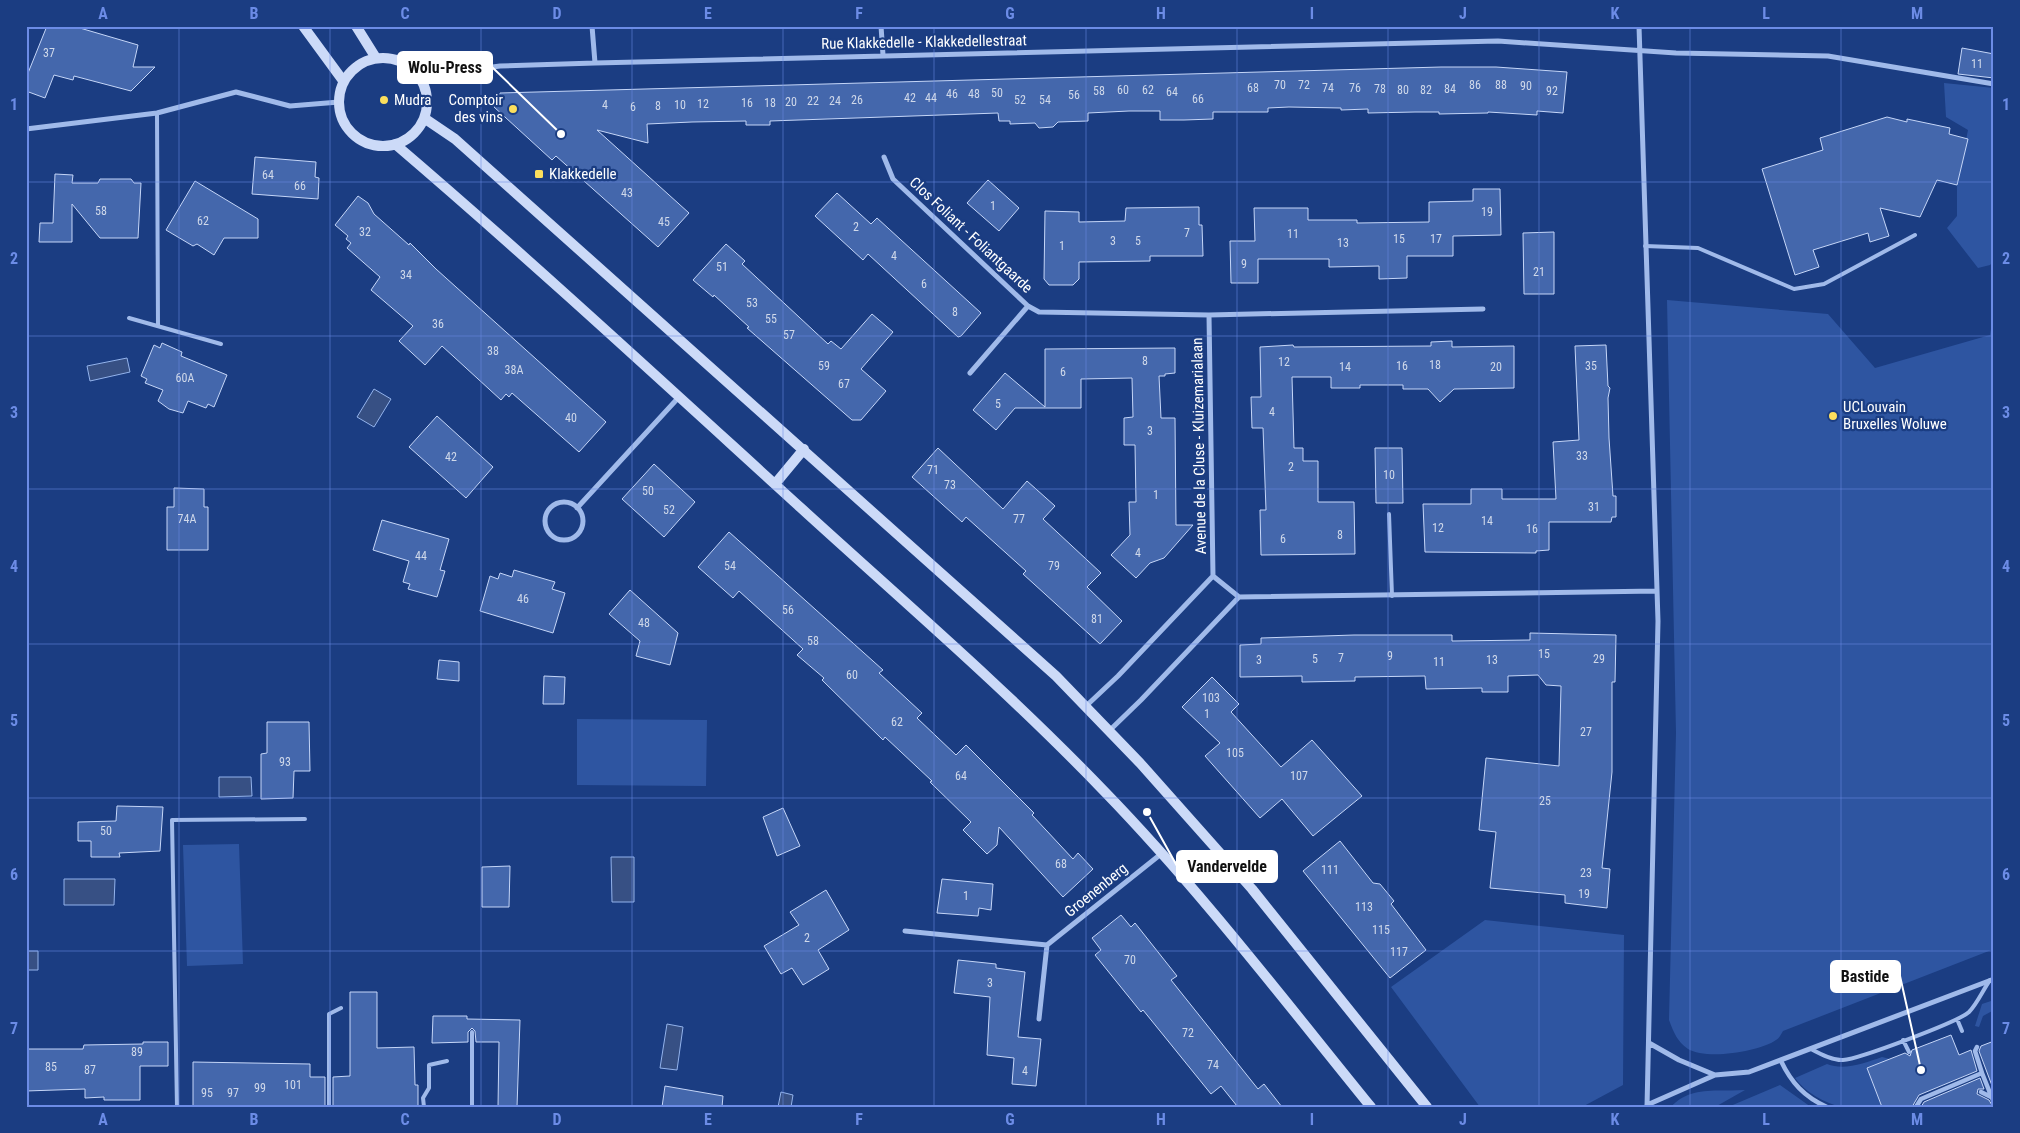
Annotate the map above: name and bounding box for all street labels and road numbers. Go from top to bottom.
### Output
street label: Rue Klakkedelle - Klakkedellestraat [821,31,1027,53]
street label: Clos Foliant - Foliantgaarde [906,173,1036,297]
street label: Avenue de la Cluse - Kluizemarialaan [1188,337,1210,555]
street label: Groenenberg [1061,859,1131,921]

